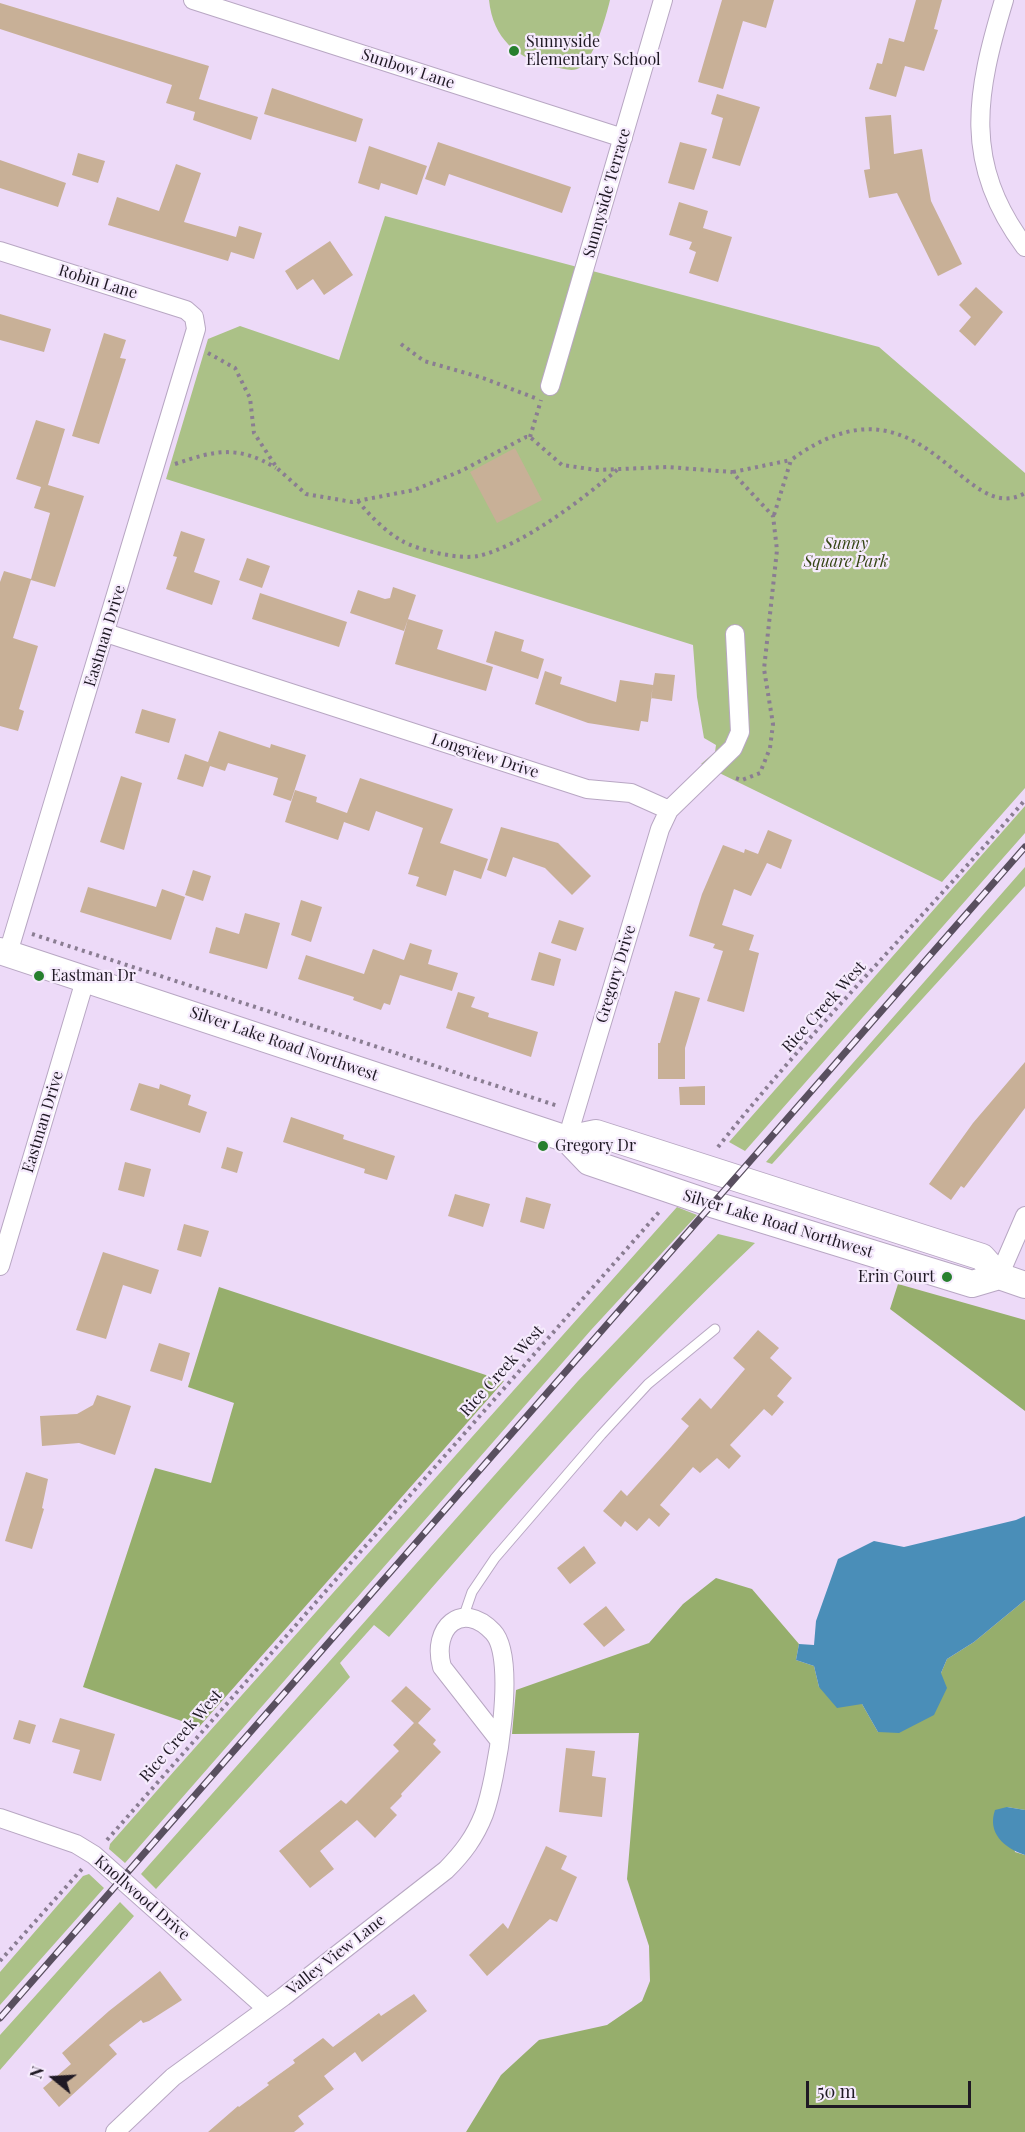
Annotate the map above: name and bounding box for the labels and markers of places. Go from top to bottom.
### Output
place label: Sunnyside Elementary School [526,32,661,70]
marker: Sunnyside Elementary School [507,44,521,58]
place label: Eastman Dr [51,966,136,986]
marker: Eastman Dr [32,969,46,983]
place label: Gregory Dr [555,1136,636,1156]
marker: Gregory Dr [536,1139,550,1153]
place label: Erin Court [858,1267,935,1287]
marker: Erin Court [940,1270,954,1284]

